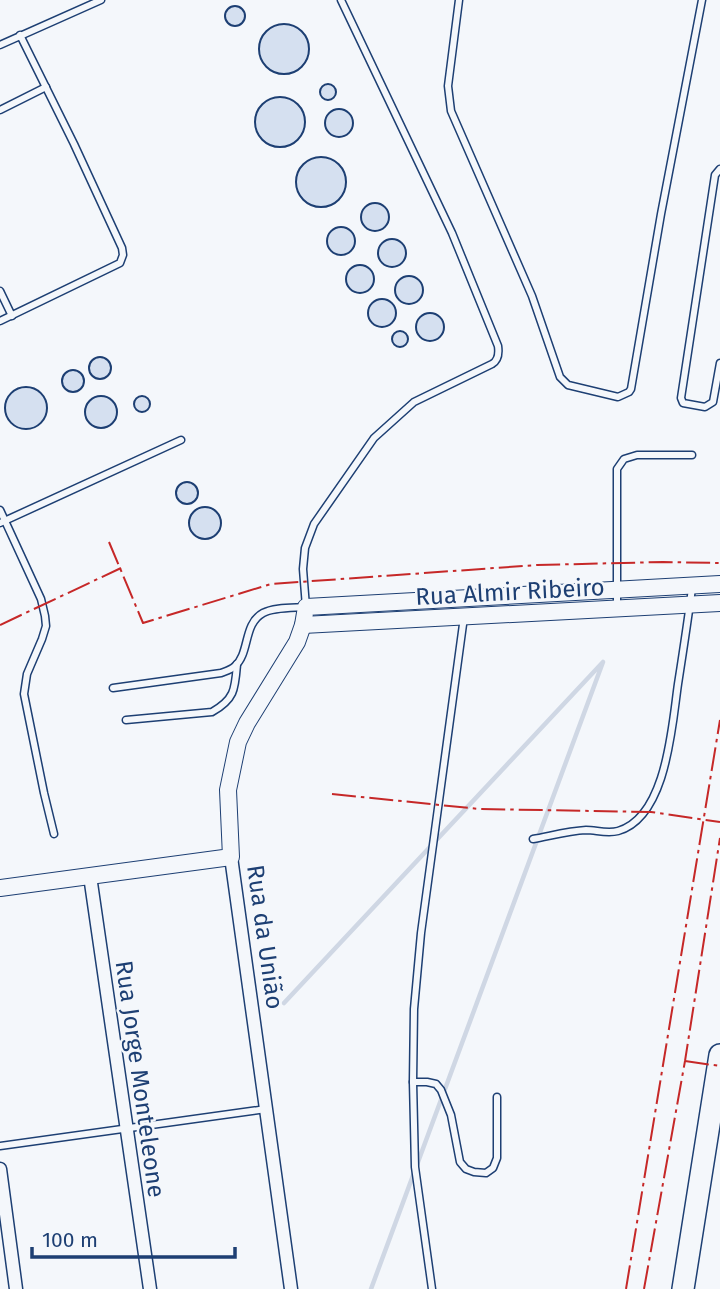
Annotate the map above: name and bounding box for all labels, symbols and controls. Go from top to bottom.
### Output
street label: Rua Almir Ribeiro [415,573,605,611]
street label: Rua da União [241,863,289,1011]
street label: Rua Jorge Monteleone [110,959,170,1199]
scale bar [32,1216,234,1260]
text: 100 m [42,1227,98,1253]

